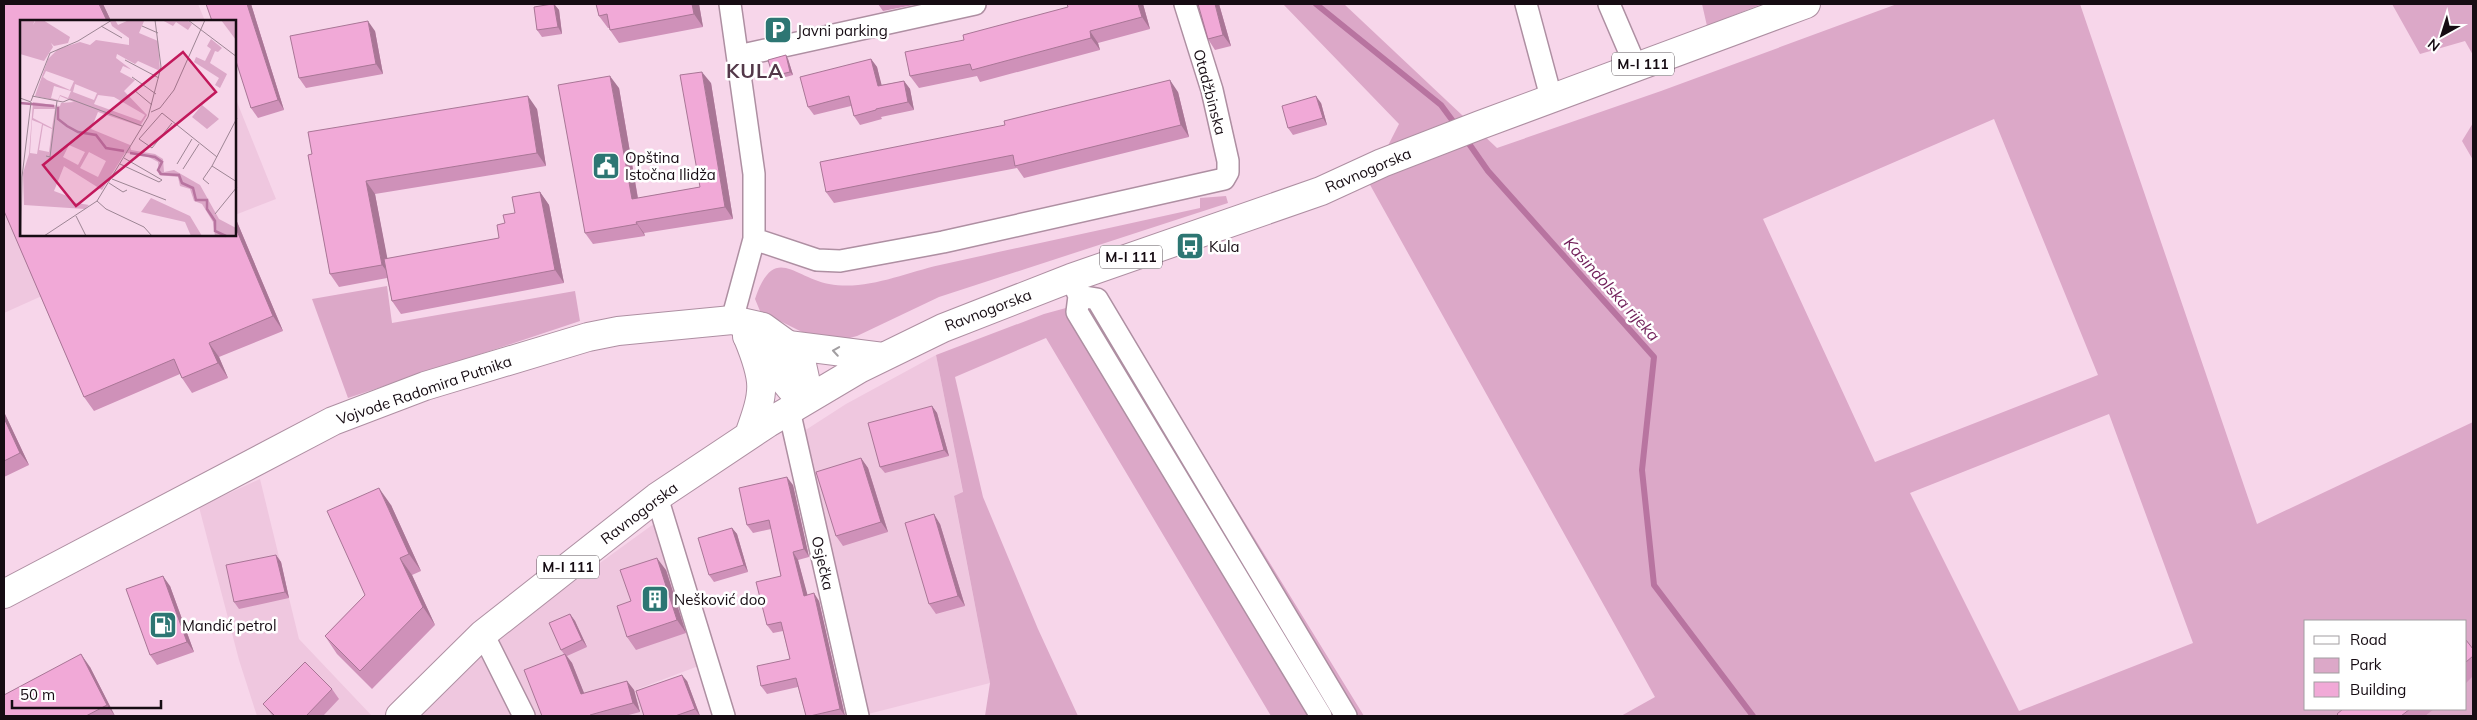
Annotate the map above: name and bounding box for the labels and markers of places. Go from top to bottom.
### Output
parking icon: Javni parking [763,15,793,45]
place label: Javni parking [797,21,888,40]
place label: Opština Istočna Ilidža [625,148,716,184]
public building icon: Opština Istočna Ilidža [591,151,621,181]
bus stop icon: Kula [1175,231,1205,261]
place label: Kula [1209,237,1240,256]
building icon: Nešković doo [640,584,670,614]
place label: Nešković doo [674,590,766,609]
fuel station icon: Mandić petrol [148,610,178,640]
place label: Mandić petrol [182,616,276,635]

